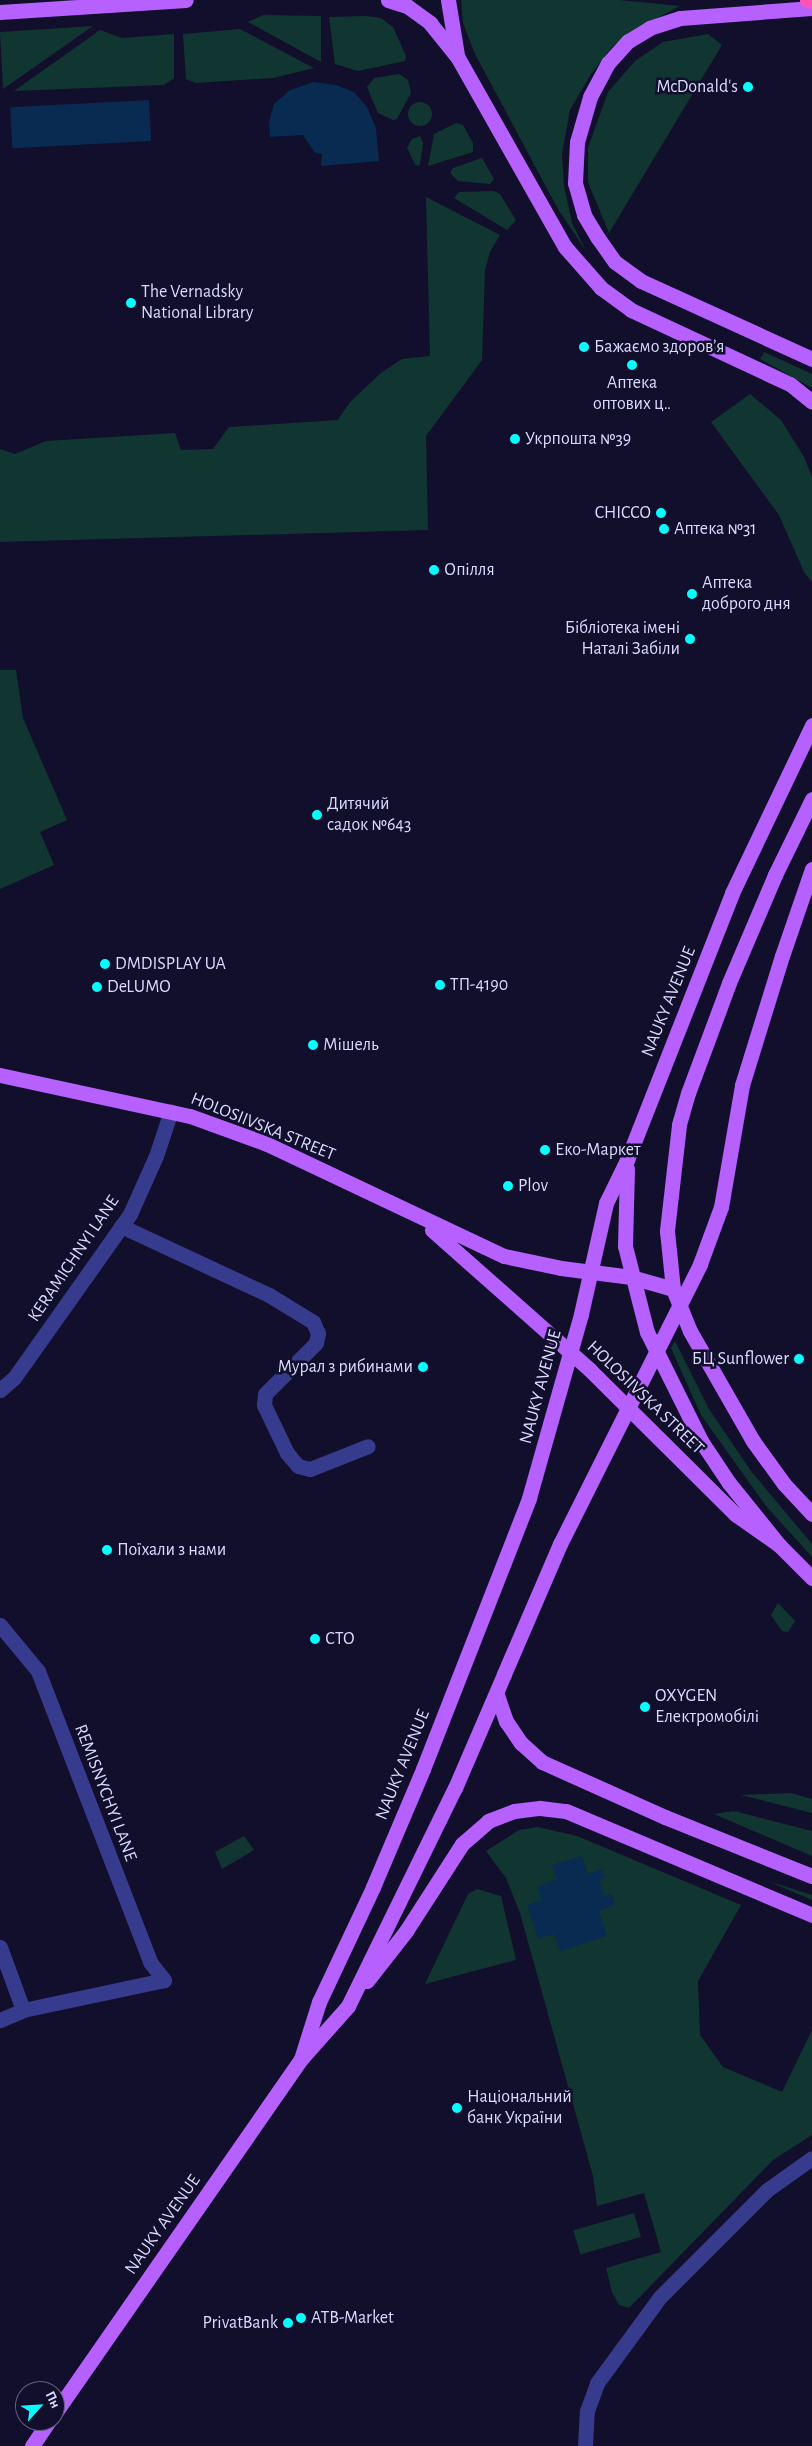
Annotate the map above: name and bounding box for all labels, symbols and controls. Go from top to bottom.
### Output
place label: McDonald's [656,76,738,98]
marker: McDonald's [742,81,754,93]
place label: The Vernadsky National Library [141,282,253,324]
marker: The Vernadsky National Library [125,297,137,309]
place label: Бажаємо здоровʼя [594,336,725,358]
marker: Бажаємо здоровʼя [578,341,590,353]
marker: Аптека оптових ц‥ [626,359,638,371]
place label: Аптека оптових ц‥ [593,373,671,416]
place label: Укрпошта №39 [525,428,631,450]
marker: Укрпошта №39 [509,433,521,445]
place label: CHICCO [595,502,651,524]
marker: CHICCO [655,507,667,519]
place label: Аптека №31 [674,518,757,540]
marker: Аптека №31 [658,523,670,535]
place label: Опілля [444,559,495,581]
marker: Опілля [428,564,440,576]
place label: Аптека доброго дня [702,573,791,616]
marker: Аптека доброго дня [686,588,698,600]
place label: Бібліотека імені Наталі Забіли [565,618,680,660]
marker: Бібліотека імені Наталі Забіли [684,633,696,645]
place label: Дитячий садок №643 [327,794,411,836]
marker: Дитячий садок №643 [311,809,323,821]
street label: NAUKY AVENUE [637,944,701,1060]
place label: DMDISPLAY UA [115,953,226,975]
marker: DMDISPLAY UA [99,958,111,970]
place label: ТП-4190 [450,974,508,996]
place label: DeLUMO [107,976,171,998]
marker: ТП-4190 [434,979,446,991]
marker: DeLUMO [91,981,103,993]
place label: Мішель [323,1034,379,1056]
marker: Мішель [307,1039,319,1051]
street label: HOLOSIIVSKA STREET [187,1088,339,1166]
place label: Еко-Маркет [555,1139,640,1161]
marker: Еко-Маркет [539,1144,551,1156]
place label: Plov [518,1175,548,1197]
marker: Plov [502,1180,514,1192]
street label: KERAMICHNYI LANE [24,1192,124,1326]
street label: NAUKY AVENUE [515,1328,567,1446]
street label: HOLOSIIVSKA STREET [582,1337,708,1459]
place label: БЦ Sunflower [692,1348,789,1370]
marker: БЦ Sunflower [793,1353,805,1365]
place label: Мурал з рибинами [277,1356,413,1378]
marker: Мурал з рибинами [417,1361,429,1373]
place label: Поїхали з нами [117,1539,226,1561]
marker: Поїхали з нами [101,1544,113,1556]
place label: СТО [325,1628,355,1650]
marker: СТО [309,1633,321,1645]
place label: OXYGEN Електромобілі [655,1686,759,1728]
marker: OXYGEN Електромобілі [639,1701,651,1713]
street label: NAUKY AVENUE [371,1707,435,1823]
street label: REMISNYCHYI LANE [69,1721,141,1865]
place label: Національний банк України [467,2087,572,2130]
marker: Національний банк України [451,2102,463,2114]
street label: NAUKY AVENUE [121,2171,205,2279]
place label: ATB-Market [311,2307,394,2329]
place label: PrivatBank [202,2312,278,2334]
marker: ATB-Market [295,2312,307,2324]
marker: PrivatBank [282,2317,294,2329]
north arrow [15,2381,65,2431]
text: Пн [43,2389,63,2411]

